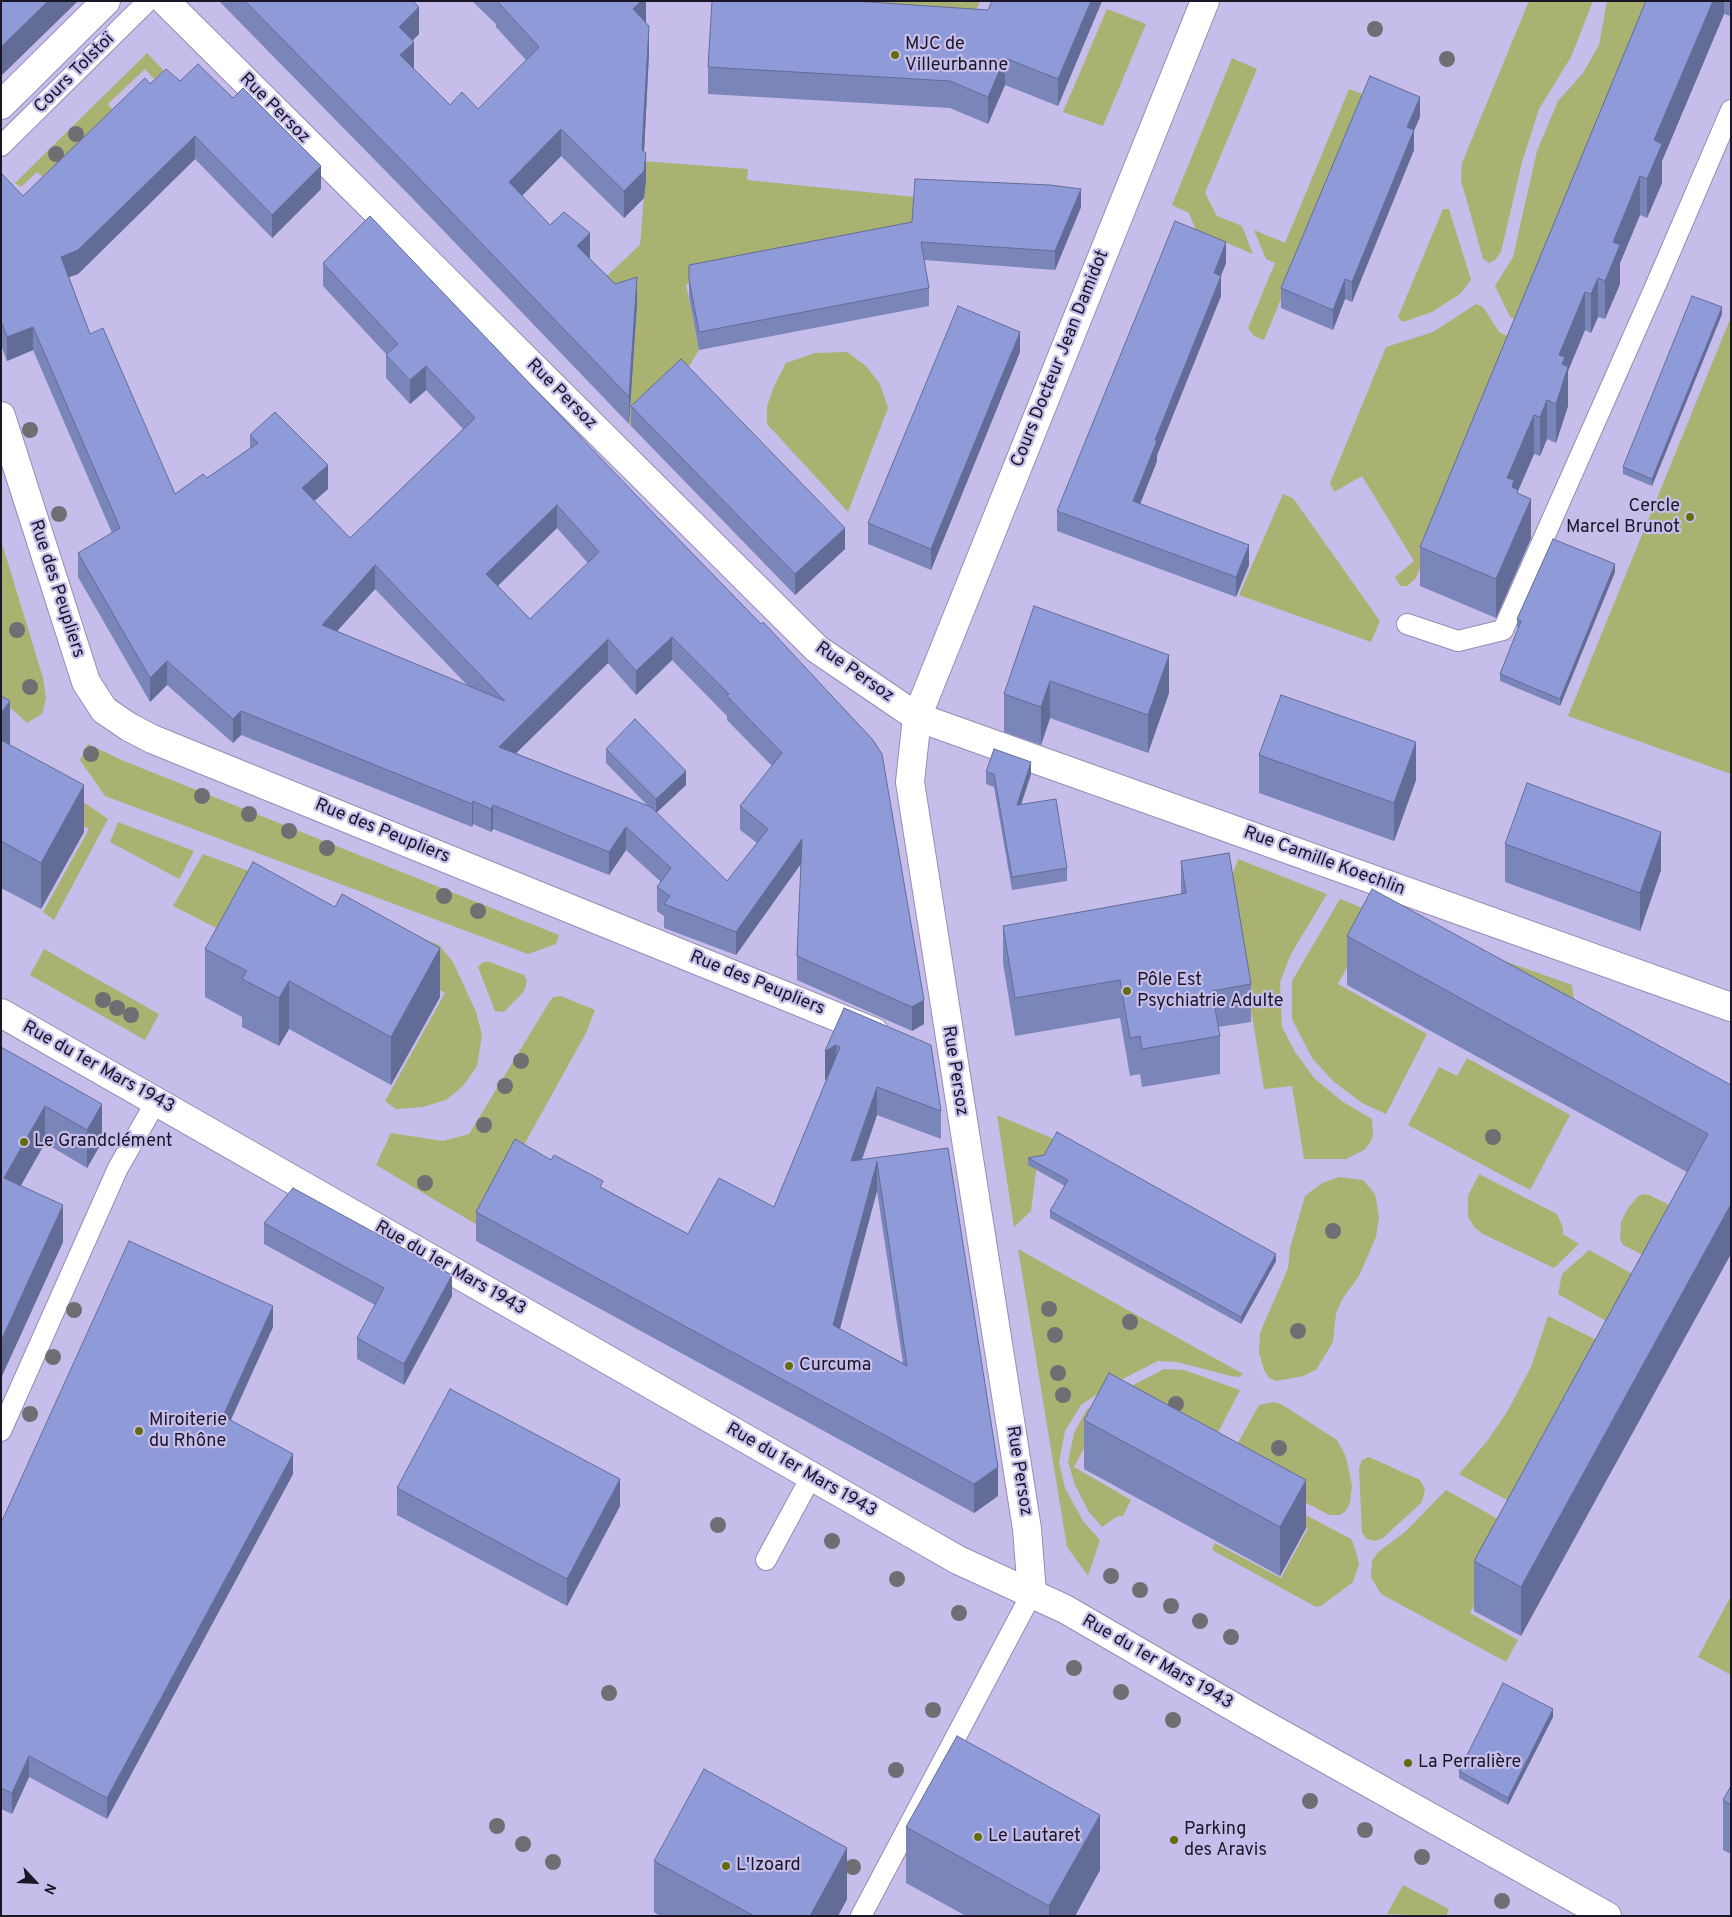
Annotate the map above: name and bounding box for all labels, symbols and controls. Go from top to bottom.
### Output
street label: Cours Tolstoï [30,29,120,119]
place label: MJC de Villeurbanne [905,34,1008,76]
marker: MJC de Villeurbanne [889,49,901,61]
street label: Rue Persoz [234,69,314,149]
street label: Cours Docteur Jean Damidot [1007,247,1115,471]
street label: Rue Persoz [521,355,601,435]
place label: Cercle Marcel Brunot [1566,496,1680,538]
marker: Cercle Marcel Brunot [1684,511,1696,523]
street label: Rue des Peupliers [23,517,89,661]
street label: Rue Persoz [811,638,897,708]
street label: Rue des Peupliers [311,795,453,869]
street label: Rue Camille Koechlin [1240,823,1408,901]
street label: Rue des Peupliers [686,947,828,1021]
place label: Pôle Est Psychiatrie Adulte [1137,970,1283,1012]
marker: Pôle Est Psychiatrie Adulte [1121,985,1133,997]
street label: Rue du 1er Mars 1943 [18,1017,178,1119]
street label: Rue Persoz [936,1024,972,1118]
place label: Le Grandclément [34,1131,173,1153]
marker: Le Grandclément [18,1136,30,1148]
street label: Rue du 1er Mars 1943 [371,1217,529,1321]
place label: Curcuma [799,1355,871,1377]
marker: Curcuma [783,1360,795,1372]
place label: Miroiterie du Rhône [149,1410,227,1452]
street label: Rue du 1er Mars 1943 [722,1419,880,1523]
street label: Rue Persoz [1000,1424,1036,1518]
marker: Miroiterie du Rhône [133,1425,145,1437]
street label: Rue du 1er Mars 1943 [1078,1611,1236,1715]
place label: La Perralière [1418,1752,1521,1774]
marker: La Perralière [1402,1757,1414,1769]
place label: Parking des Aravis [1184,1819,1267,1862]
place label: Le Lautaret [988,1826,1081,1848]
marker: Le Lautaret [972,1831,984,1843]
marker: Parking des Aravis [1168,1834,1180,1846]
place label: L'Izoard [736,1855,801,1877]
north arrow [10,1857,60,1907]
marker: L'Izoard [720,1860,732,1872]
text: N [39,1880,59,1897]

